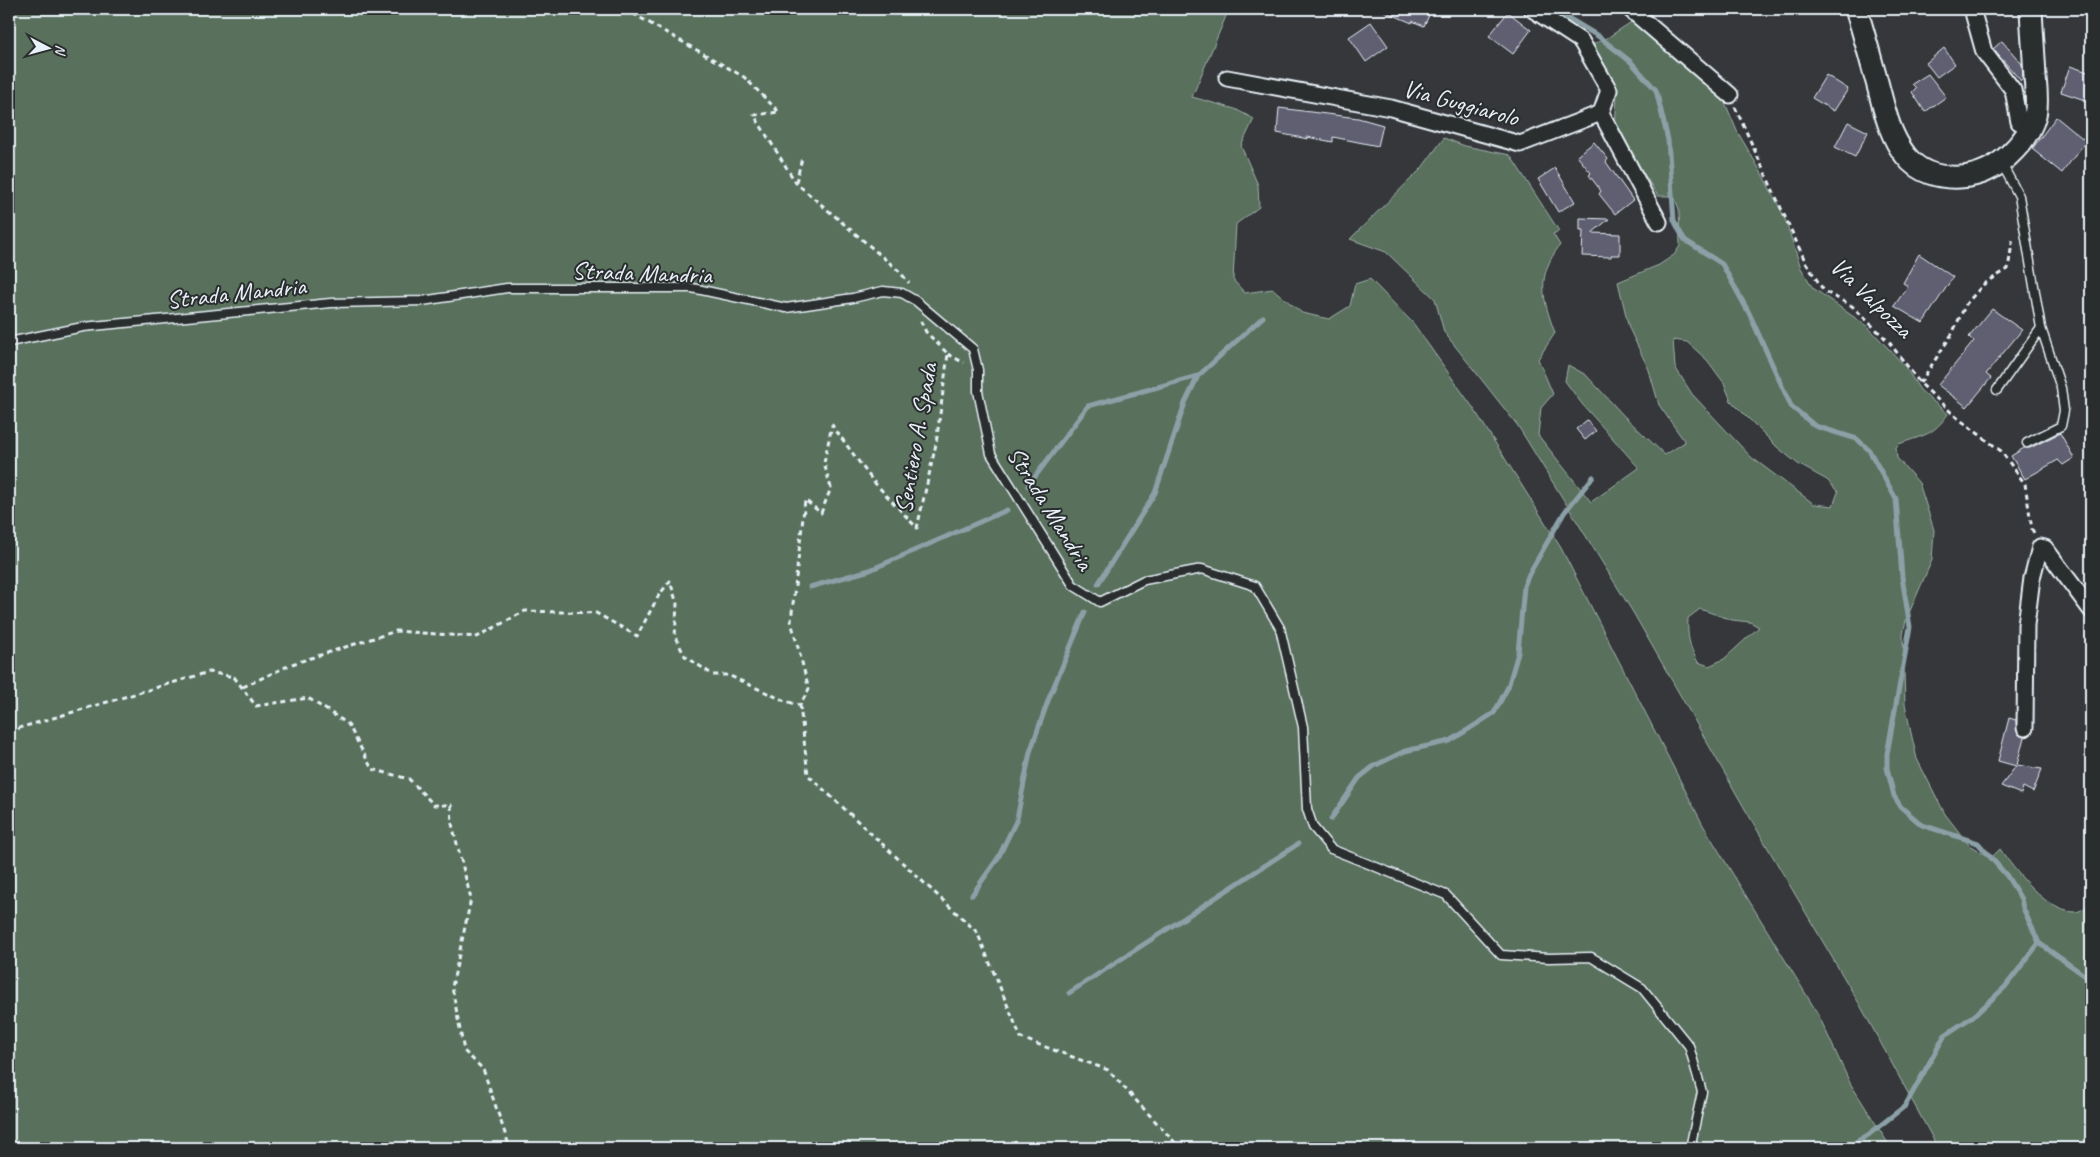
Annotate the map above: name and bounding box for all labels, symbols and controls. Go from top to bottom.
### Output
north arrow [22,22,72,72]
text: N [51,44,69,57]
street label: Via Guggiarolo [1400,72,1523,134]
street label: Via Valpozza [1823,251,1921,346]
street label: Strada Mandria [572,255,714,291]
street label: Strada Mandria [165,270,309,316]
street label: Sentiero A. Spada [887,359,945,516]
street label: Strada Mandria [1000,441,1102,578]

